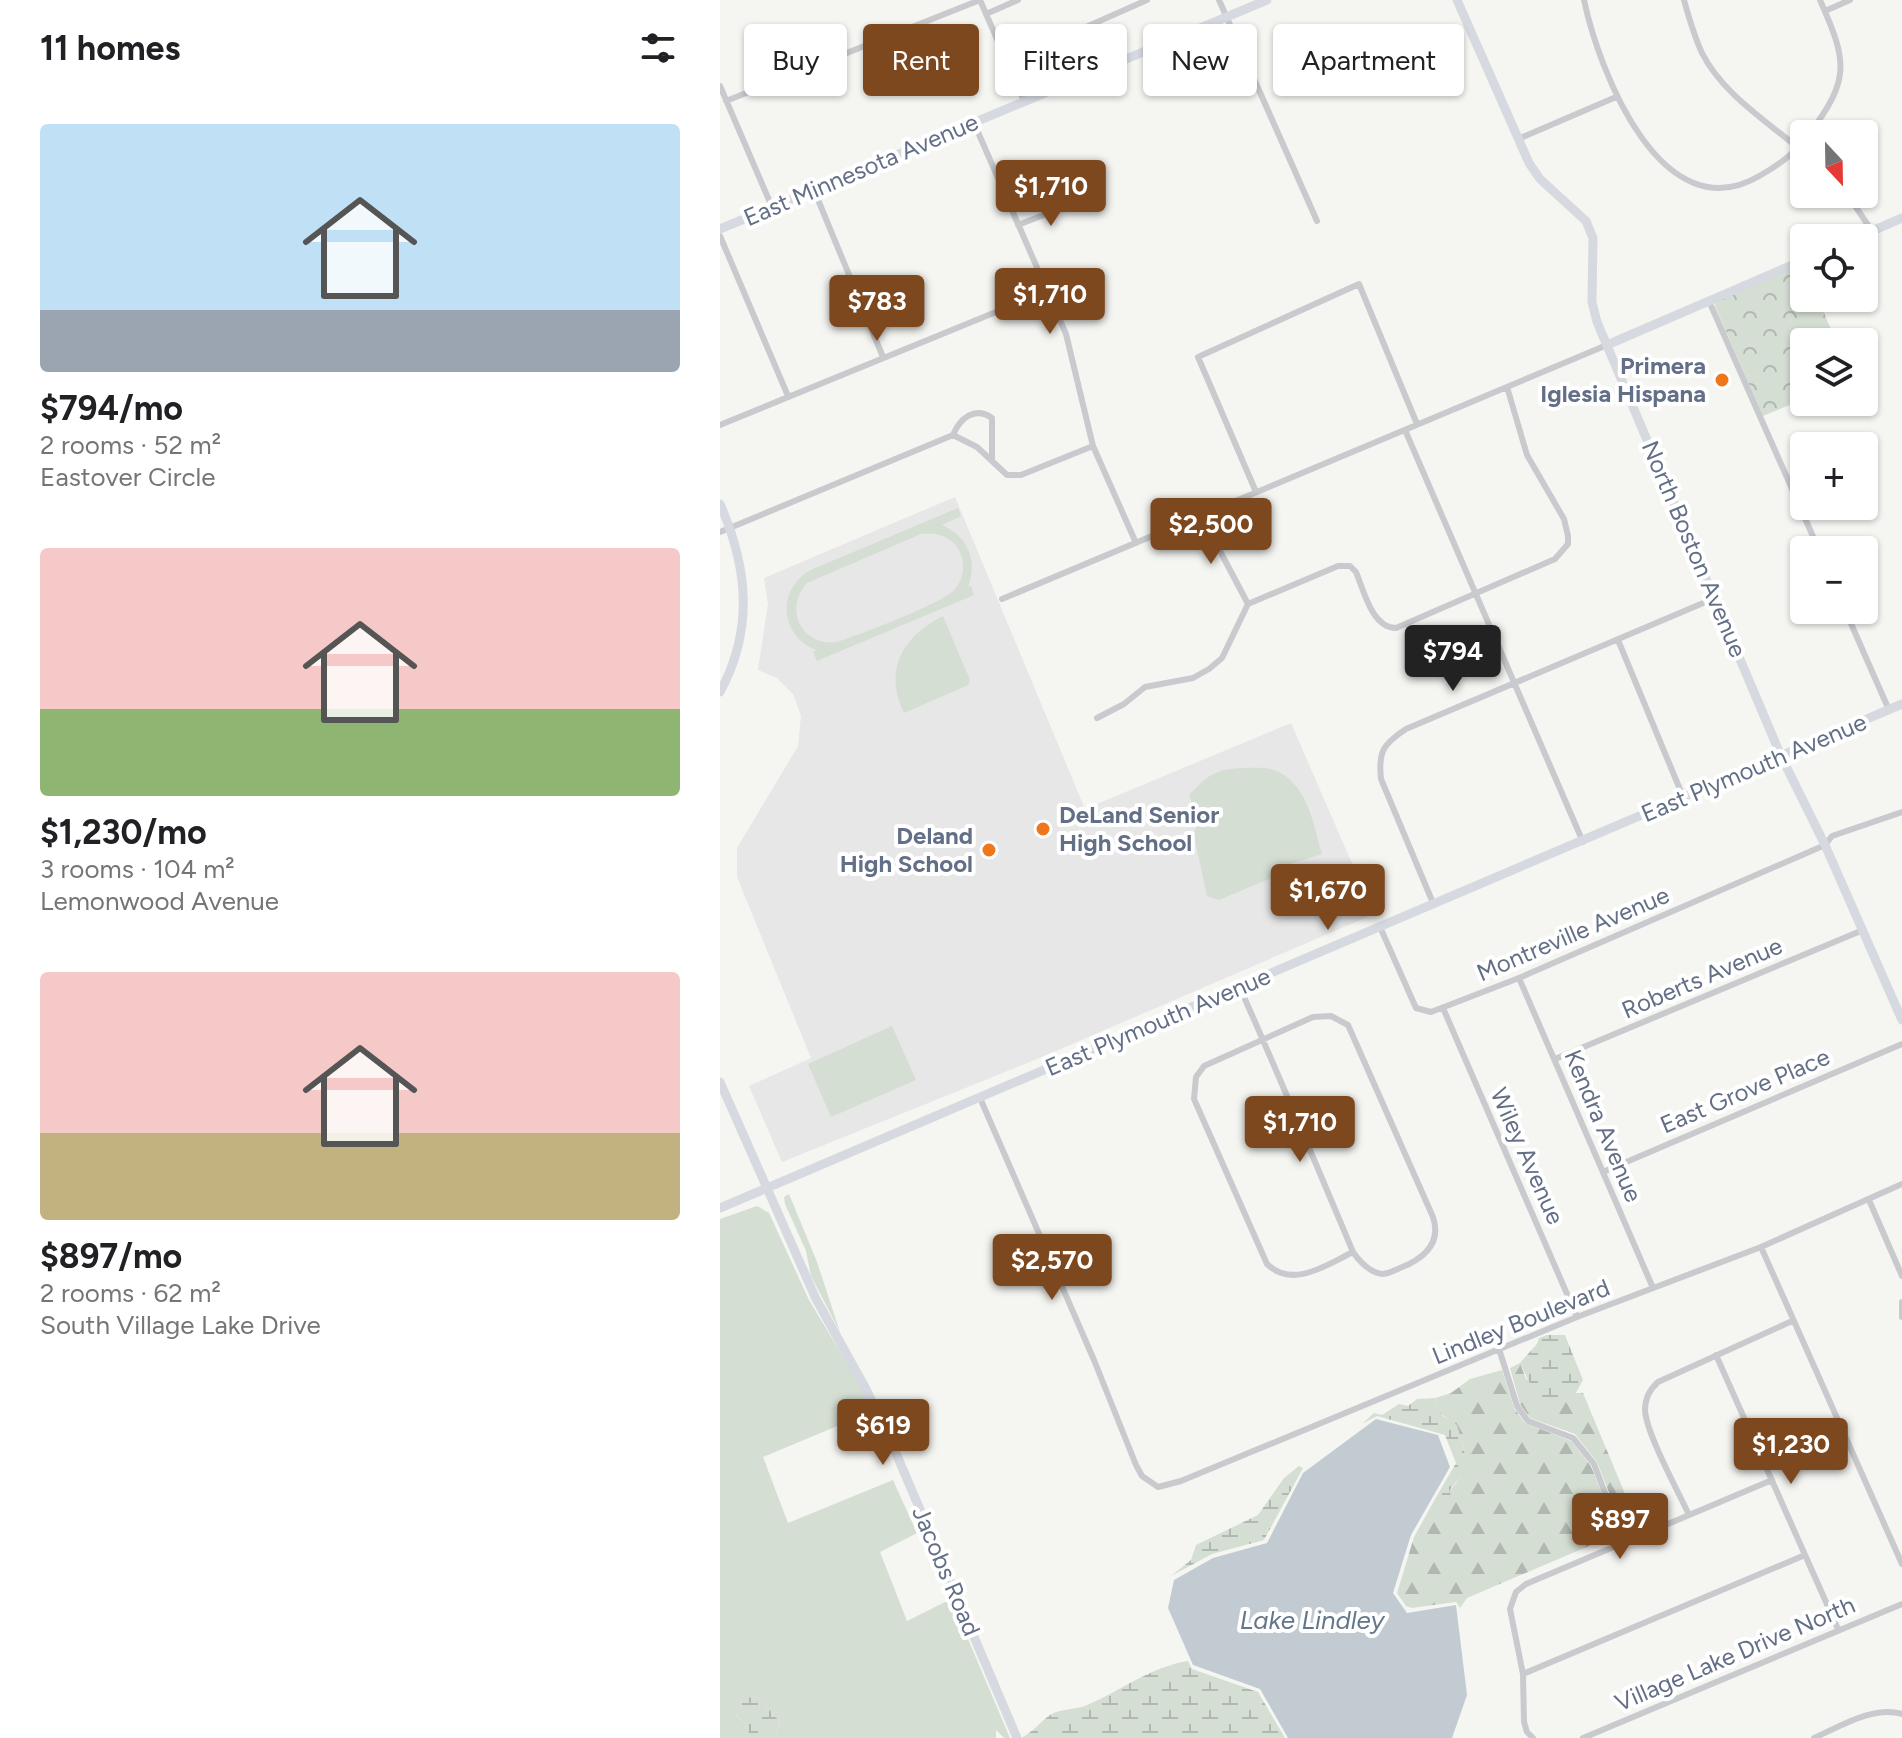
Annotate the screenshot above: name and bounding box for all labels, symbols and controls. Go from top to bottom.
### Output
chip: Buy [744,24,847,96]
chip: Rent [863,24,979,96]
chip: Filters [995,24,1127,96]
chip: New [1143,24,1257,96]
chip: Apartment [1273,24,1464,96]
icon: filters [636,26,680,70]
text: 11 homes [40,28,180,69]
street label: East Minnesota Avenue [739,107,982,232]
north arrow [1790,120,1878,208]
map controls [1790,120,1878,624]
pin: $1,710 [986,160,1116,228]
text: $1,710 [1014,170,1088,202]
icon: home [288,176,432,320]
button: locate [1790,224,1878,312]
pin: $1,710 [985,268,1115,336]
pin: $783 [830,275,924,343]
text: $1,710 [1013,278,1087,310]
text: $783 [847,285,907,317]
button: layers [1790,328,1878,416]
place label: Primera Iglesia Hispana [1540,351,1706,408]
marker: Primera Iglesia Hispana [1713,371,1731,389]
text: $794/mo [40,388,183,429]
text: 2 rooms · 52 m² [40,429,221,461]
button: + [1790,432,1878,520]
street label: North Boston Avenue [1636,436,1753,661]
text: Eastover Circle [40,461,215,493]
pin: $2,500 [1146,498,1276,566]
text: $2,500 [1169,508,1253,540]
button: − [1790,536,1878,624]
icon: home [288,600,432,744]
pin: $794 [1406,625,1500,693]
text: $794 [1423,635,1483,667]
street label: East Plymouth Avenue [1637,707,1871,828]
place label: DeLand Senior High School [1059,800,1219,857]
text: $1,230/mo [40,812,207,853]
marker: DeLand Senior High School [1034,820,1052,838]
place label: Deland High School [840,821,973,878]
marker: Deland High School [980,841,998,859]
text: 3 rooms · 104 m² [40,853,235,885]
pin: $1,670 [1263,864,1393,932]
text: $1,670 [1289,874,1367,906]
street label: Montreville Avenue [1472,880,1673,987]
text: Lemonwood Avenue [40,885,279,917]
street label: Roberts Avenue [1617,931,1786,1024]
street label: East Plymouth Avenue [1041,961,1275,1082]
icon: home [288,1024,432,1168]
street label: East Grove Place [1656,1042,1834,1139]
street label: Kendra Avenue [1558,1045,1649,1206]
street label: Wiley Avenue [1484,1083,1570,1229]
pin: $1,710 [1235,1096,1365,1164]
text: $1,710 [1263,1106,1337,1138]
pin: $2,570 [987,1234,1117,1302]
text: $897/mo [40,1236,182,1277]
text: $2,570 [1011,1244,1093,1276]
street label: Lindley Boulevard [1428,1273,1614,1370]
text: 2 rooms · 62 m² [40,1277,221,1309]
text: South Village Lake Drive [40,1309,321,1341]
pin: $619 [836,1399,930,1467]
text: $619 [855,1409,911,1441]
pin: $1,230 [1726,1418,1856,1486]
text: $1,230 [1752,1428,1830,1460]
pin: $897 [1573,1493,1667,1561]
street label: Jacobs Road [906,1502,987,1640]
text: $897 [1590,1503,1650,1535]
street label: Village Lake Drive North [1611,1590,1859,1717]
water label: Lake Lindley [1240,1604,1386,1636]

